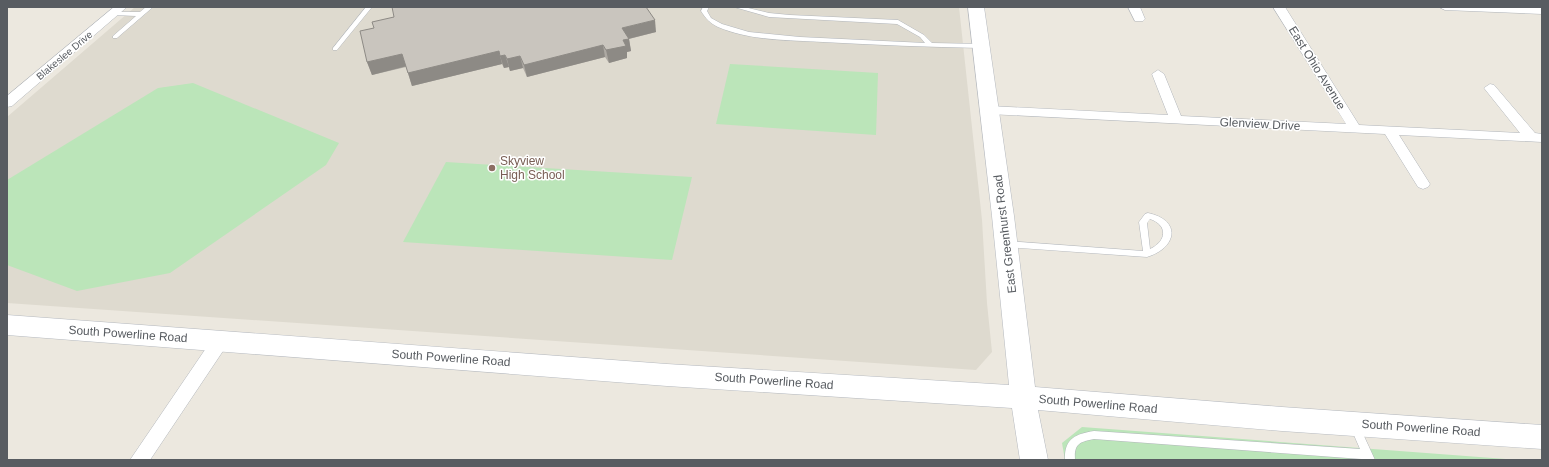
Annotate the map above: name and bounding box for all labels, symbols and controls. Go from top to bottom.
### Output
street label: East Ohio Avenue [1286,24,1349,113]
street label: Blakeslee Drive [34,29,95,82]
street label: Glenview Drive [1219,115,1301,133]
place label: Skyview High School [500,154,565,182]
marker: Skyview High School [487,163,497,173]
street label: East Greenhurst Road [991,174,1019,294]
street label: South Powerline Road [68,323,188,345]
street label: South Powerline Road [391,347,511,369]
street label: South Powerline Road [714,370,834,392]
street label: South Powerline Road [1038,392,1158,416]
street label: South Powerline Road [1361,417,1481,439]

